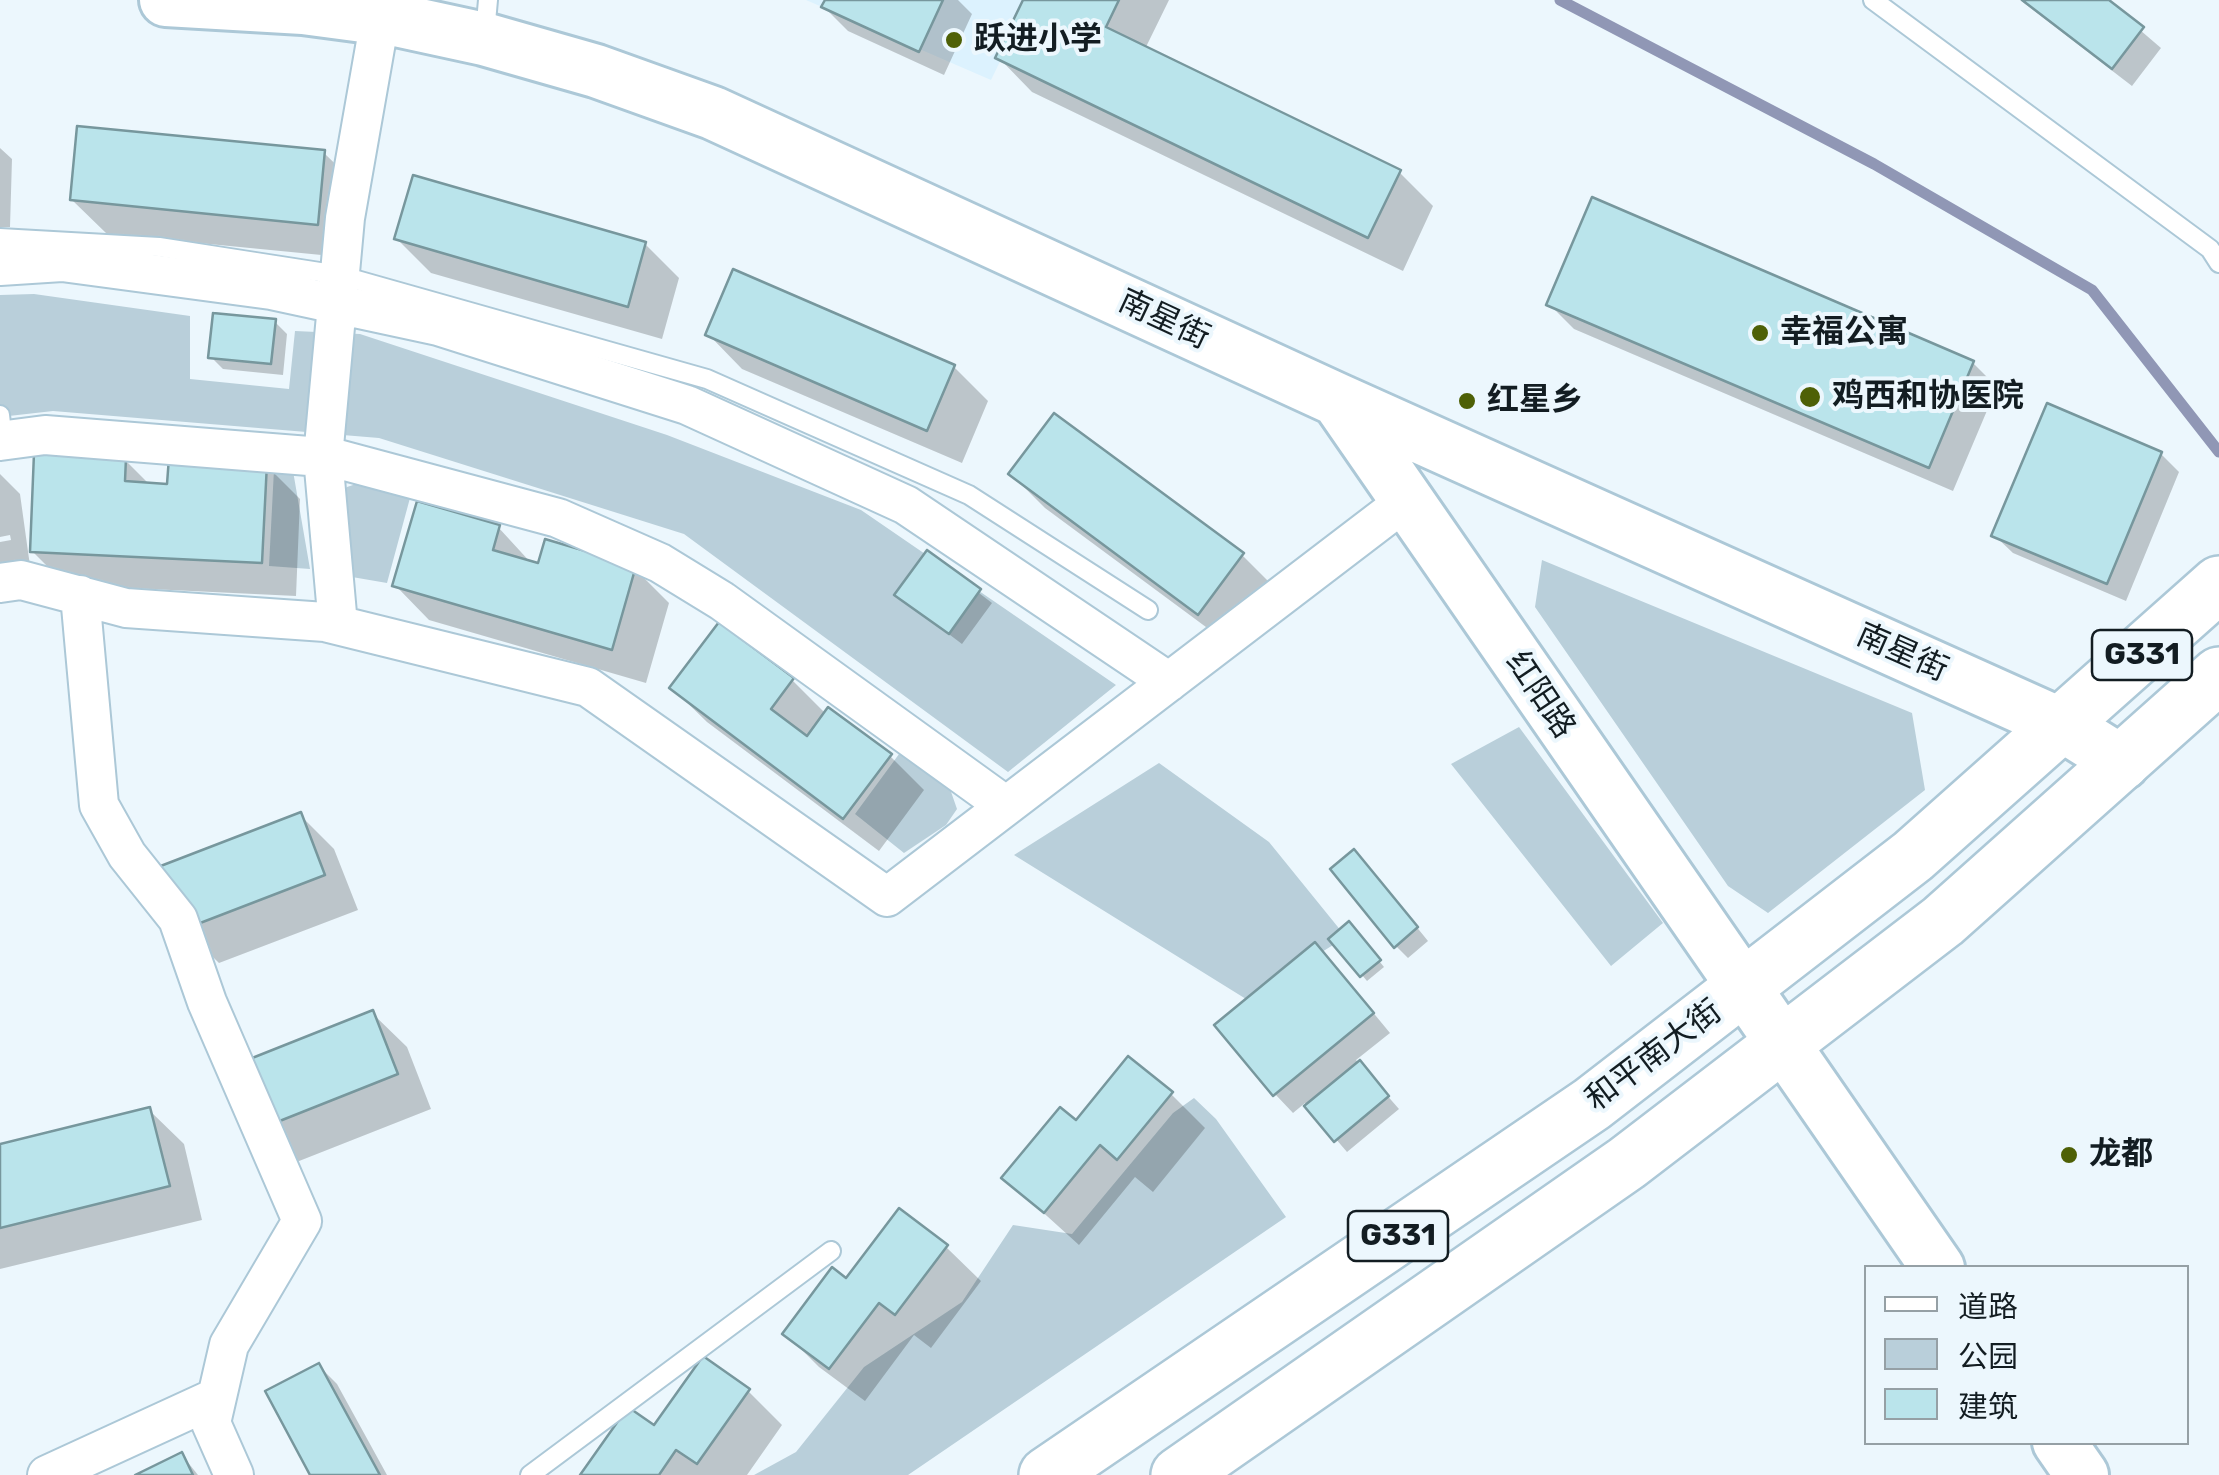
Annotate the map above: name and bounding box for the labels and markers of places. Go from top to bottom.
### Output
place label: 跃进小学 [974,21,1102,59]
marker: 跃进小学 [943,29,965,51]
place label: 幸福公寓 [1780,314,1908,352]
marker: 幸福公寓 [1749,322,1771,344]
place label: 鸡西和协医院 [1832,378,2024,416]
place label: 红星乡 [1487,382,1583,420]
marker: 鸡西和协医院 [1797,384,1823,410]
marker: 红星乡 [1456,390,1478,412]
place label: 龙都 [2089,1136,2153,1174]
marker: 龙都 [2058,1144,2080,1166]

